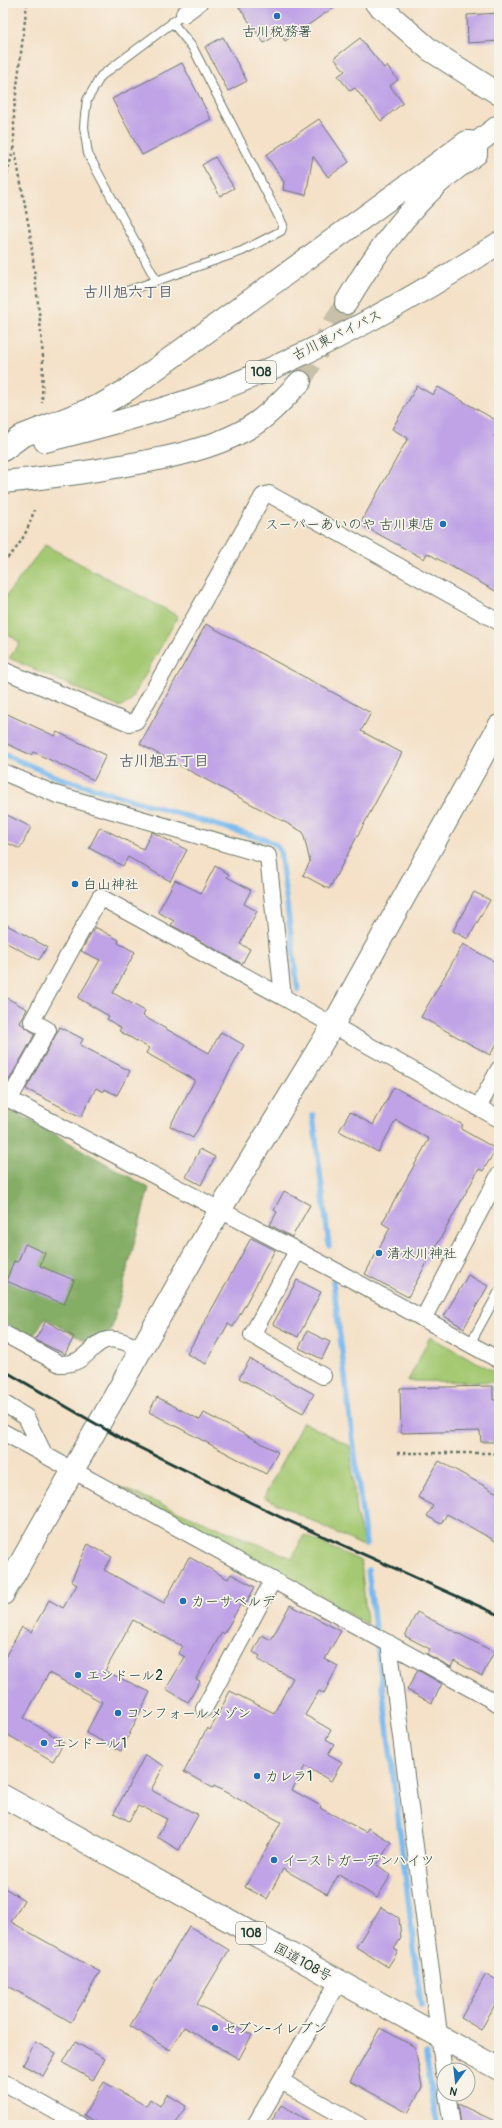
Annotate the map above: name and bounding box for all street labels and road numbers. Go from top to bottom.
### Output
street label: 古川東バイパス [289,306,385,364]
road number: 108 [246,361,276,383]
road number: 108 [236,1922,266,1944]
street label: 国道108号 [271,1939,335,1985]

